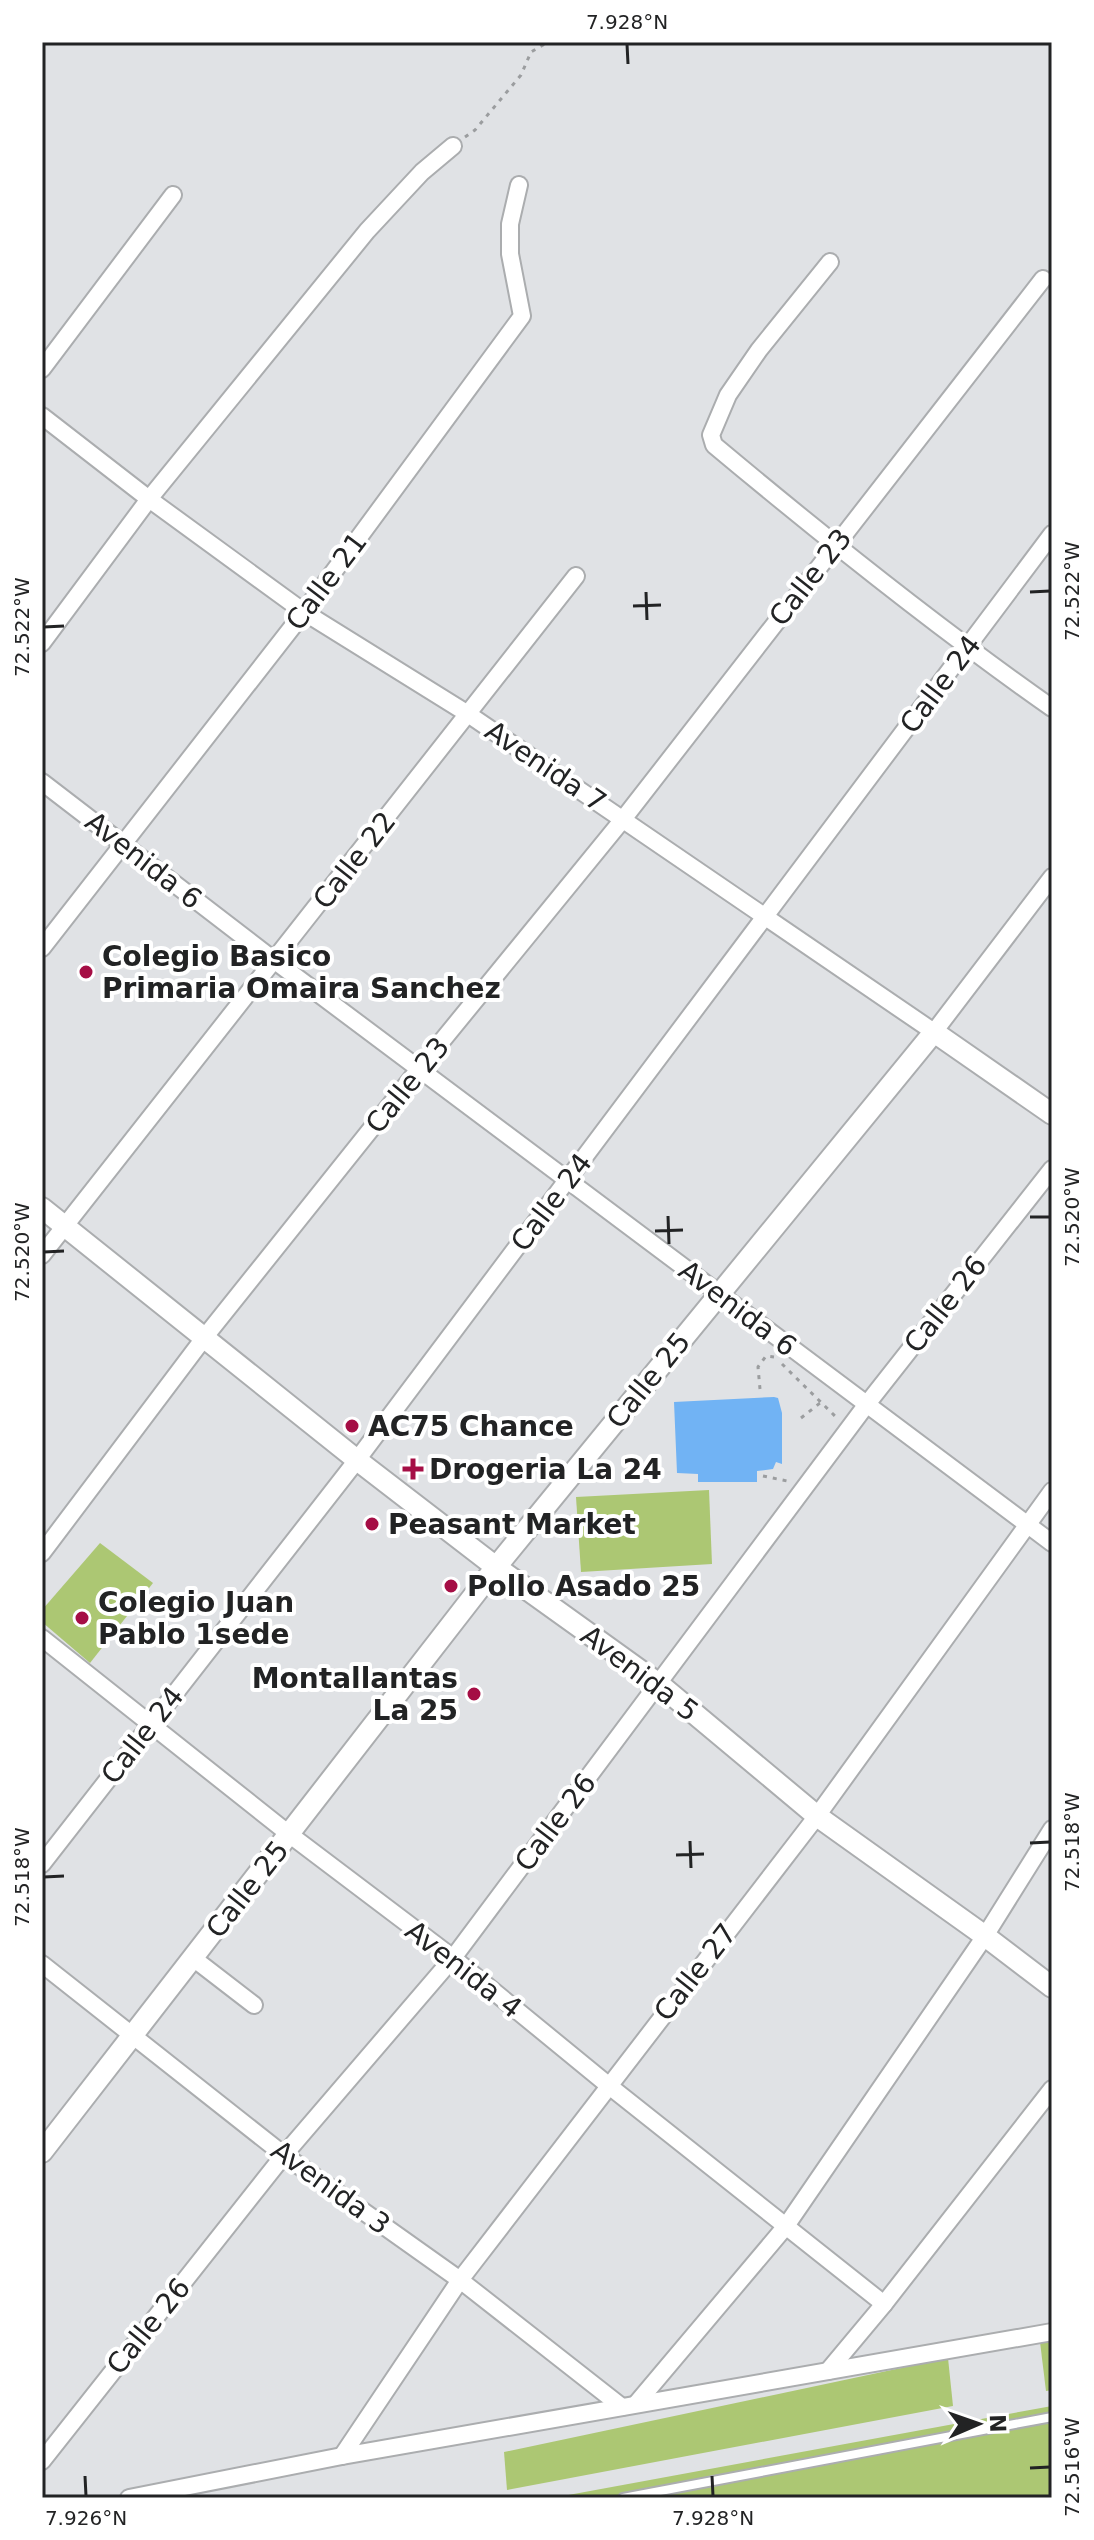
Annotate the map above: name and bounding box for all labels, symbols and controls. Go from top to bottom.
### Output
text: 7.928°N [586,10,668,34]
street label: Calle 23 [762,522,858,632]
street label: Calle 21 [279,526,374,637]
text: 72.522°W [1060,541,1084,641]
text: 72.522°W [10,577,34,677]
street label: Calle 24 [893,629,988,740]
street label: Avenida 7 [479,714,612,819]
street label: Avenida 6 [79,805,208,916]
street label: Calle 22 [306,805,402,915]
place label: Colegio Basico Primaria Omaira Sanchez [102,940,501,1005]
marker: Colegio Basico Primaria Omaira Sanchez [77,963,95,981]
street label: Calle 23 [359,1031,456,1140]
street label: Calle 24 [504,1147,599,1258]
text: 72.520°W [1060,1167,1084,1267]
text: 72.520°W [10,1202,34,1302]
street label: Calle 26 [897,1249,993,1359]
street label: Avenida 6 [672,1254,803,1363]
street label: Calle 25 [600,1326,697,1435]
place label: AC75 Chance [368,1410,574,1443]
marker: AC75 Chance [343,1417,361,1435]
place label: Drogeria La 24 [429,1453,662,1486]
marker: Drogeria La 24 [404,1460,422,1478]
place label: Peasant Market [388,1508,636,1541]
marker: Peasant Market [363,1515,381,1533]
place label: Pollo Asado 25 [467,1570,700,1603]
marker: Pollo Asado 25 [442,1577,460,1595]
place label: Colegio Juan Pablo 1sede [98,1586,294,1651]
marker: Colegio Juan Pablo 1sede [73,1609,91,1627]
street label: Avenida 5 [574,1619,705,1728]
place label: Montallantas La 25 [252,1662,458,1727]
street label: Calle 24 [94,1680,190,1790]
marker: Montallantas La 25 [465,1685,483,1703]
street label: Calle 26 [508,1767,603,1878]
text: 72.518°W [1060,1792,1084,1892]
text: 72.518°W [10,1827,34,1927]
street label: Calle 25 [199,1834,295,1944]
street label: Avenida 4 [399,1914,528,2025]
street label: Calle 27 [647,1917,743,2027]
street label: Avenida 3 [265,2133,396,2241]
street label: Calle 26 [100,2272,197,2381]
north arrow [938,2384,1018,2464]
text: N [985,2414,1010,2433]
text: 72.516°W [1060,2417,1084,2517]
text: 7.926°N [45,2506,127,2530]
text: 7.928°N [672,2506,754,2530]

